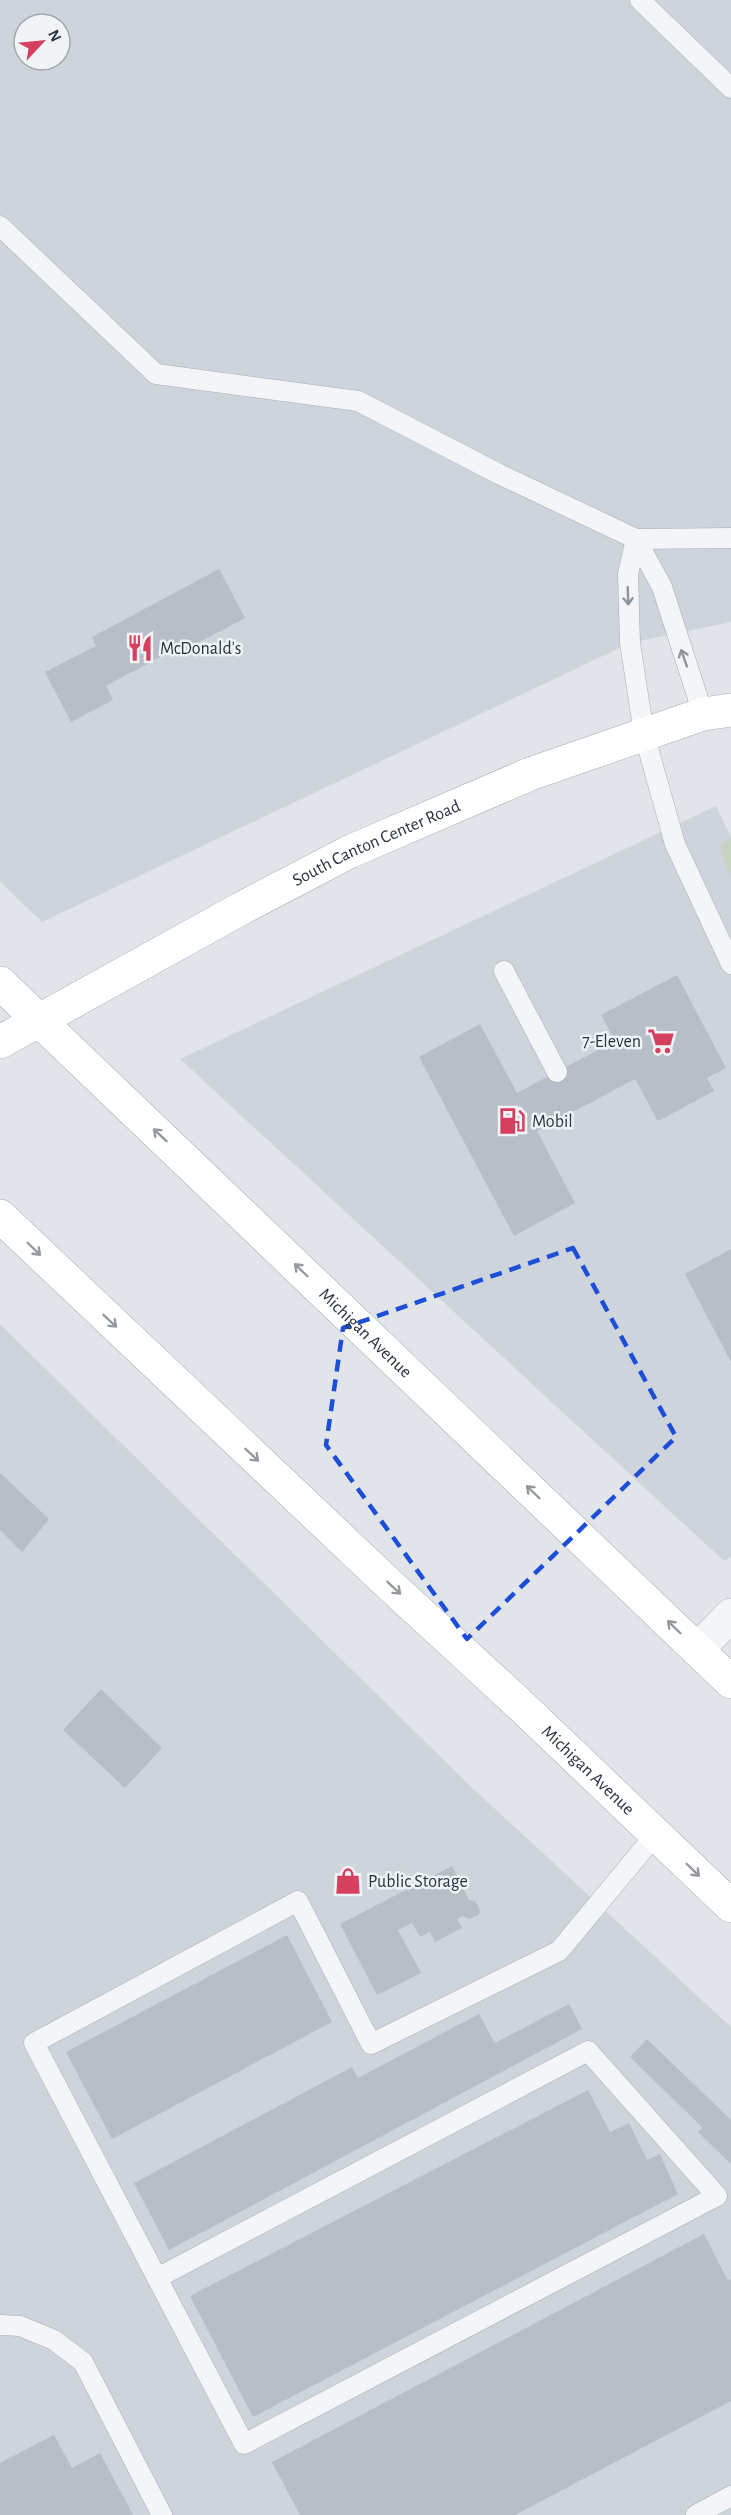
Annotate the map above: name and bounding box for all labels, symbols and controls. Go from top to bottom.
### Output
north arrow [12,12,72,72]
text: N [45,27,64,44]
one-way arrow [623,586,634,606]
restaurant icon: McDonald's [125,633,155,663]
place label: McDonald's [160,640,242,658]
one-way arrow [678,649,689,668]
street label: South Canton Center Road [290,797,463,890]
supermarket icon: 7-Eleven [646,1026,676,1056]
place label: 7-Eleven [582,1033,641,1051]
fuel station icon: Mobil [497,1106,527,1136]
place label: Mobil [532,1113,573,1131]
one-way arrow [152,1128,167,1142]
one-way arrow [26,1241,41,1256]
one-way arrow [293,1262,308,1277]
street label: Michigan Avenue [315,1285,415,1382]
one-way arrow [102,1314,117,1328]
one-way arrow [244,1448,259,1462]
one-way arrow [525,1485,540,1499]
one-way arrow [386,1581,401,1596]
one-way arrow [666,1620,681,1634]
street label: Michigan Avenue [538,1722,637,1819]
one-way arrow [685,1863,700,1877]
shop icon: Public Storage [333,1866,363,1896]
place label: Public Storage [368,1873,468,1891]

